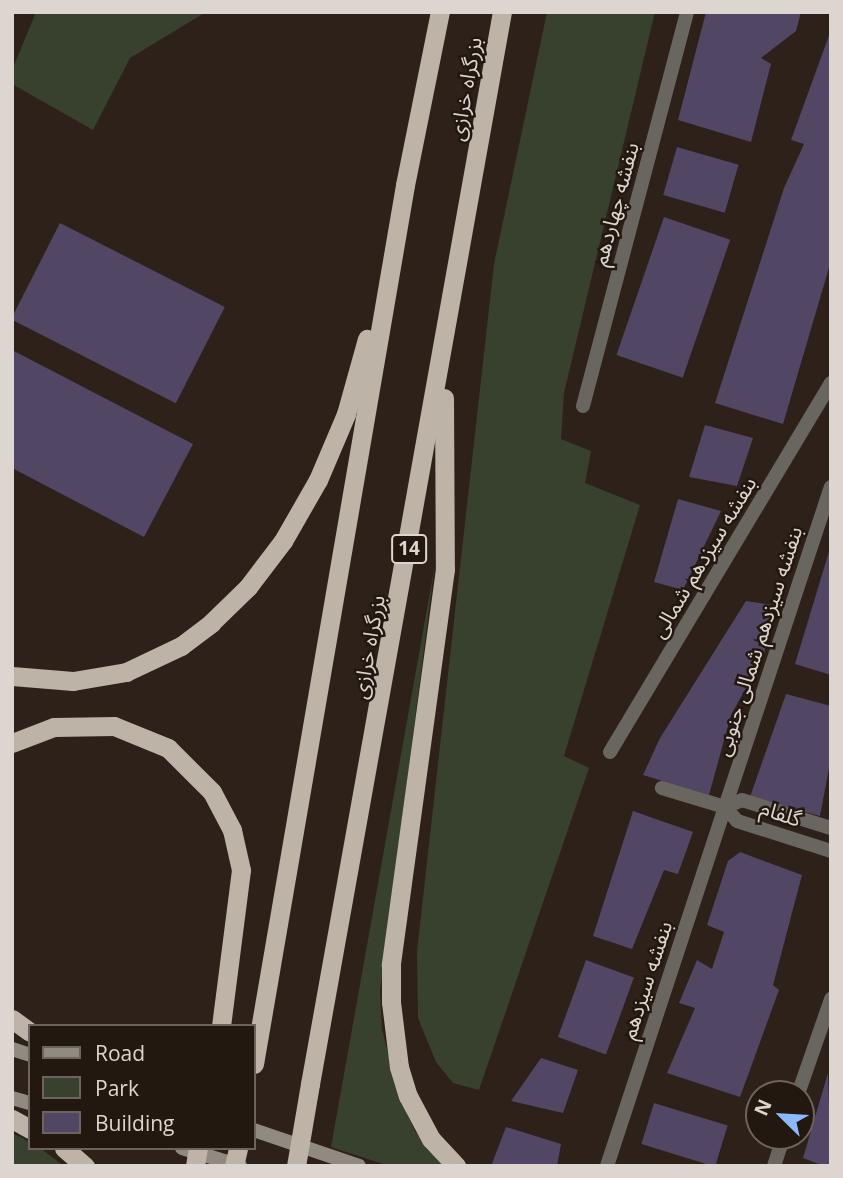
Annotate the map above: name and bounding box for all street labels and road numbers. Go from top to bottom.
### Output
street label: بزرگراه خرازی [443,35,487,143]
street label: بنفشه چهاردهم [586,139,644,269]
street label: بنفشه سیزدهم شمالی [645,472,761,642]
street label: بنفشه سیزدهم شمالی جنوبی [709,523,807,759]
road number: 14 [390,534,428,564]
street label: بزرگراه خرازی [346,593,390,701]
street label: گلفام [757,795,805,831]
street label: بنفشه سیزدهم [615,918,677,1042]

